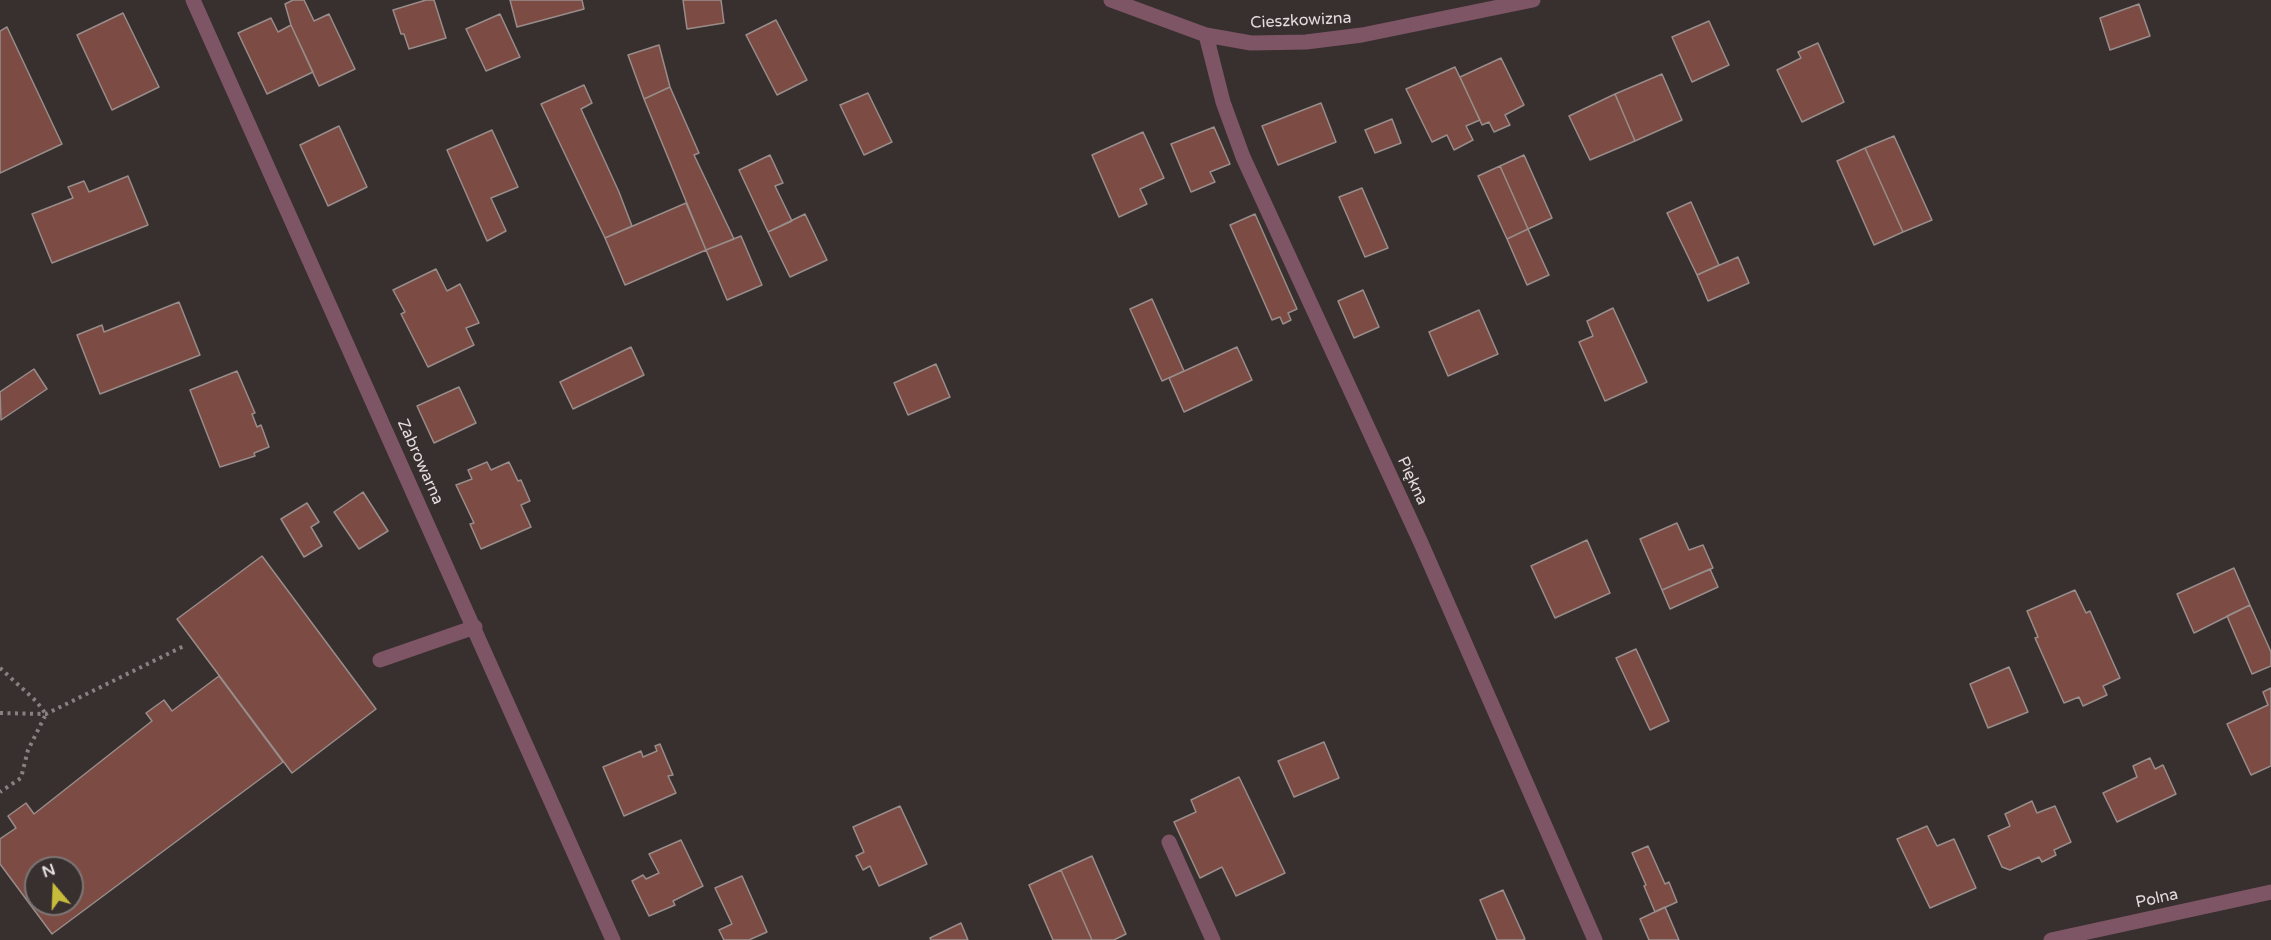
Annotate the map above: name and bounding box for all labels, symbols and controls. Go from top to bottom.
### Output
street label: Cieszkowizna [1250,9,1352,33]
street label: Zabrowarna [393,416,447,508]
street label: Piękna [1392,454,1432,508]
north arrow [24,856,84,916]
text: N [39,859,58,882]
street label: Polna [2134,885,2180,913]

